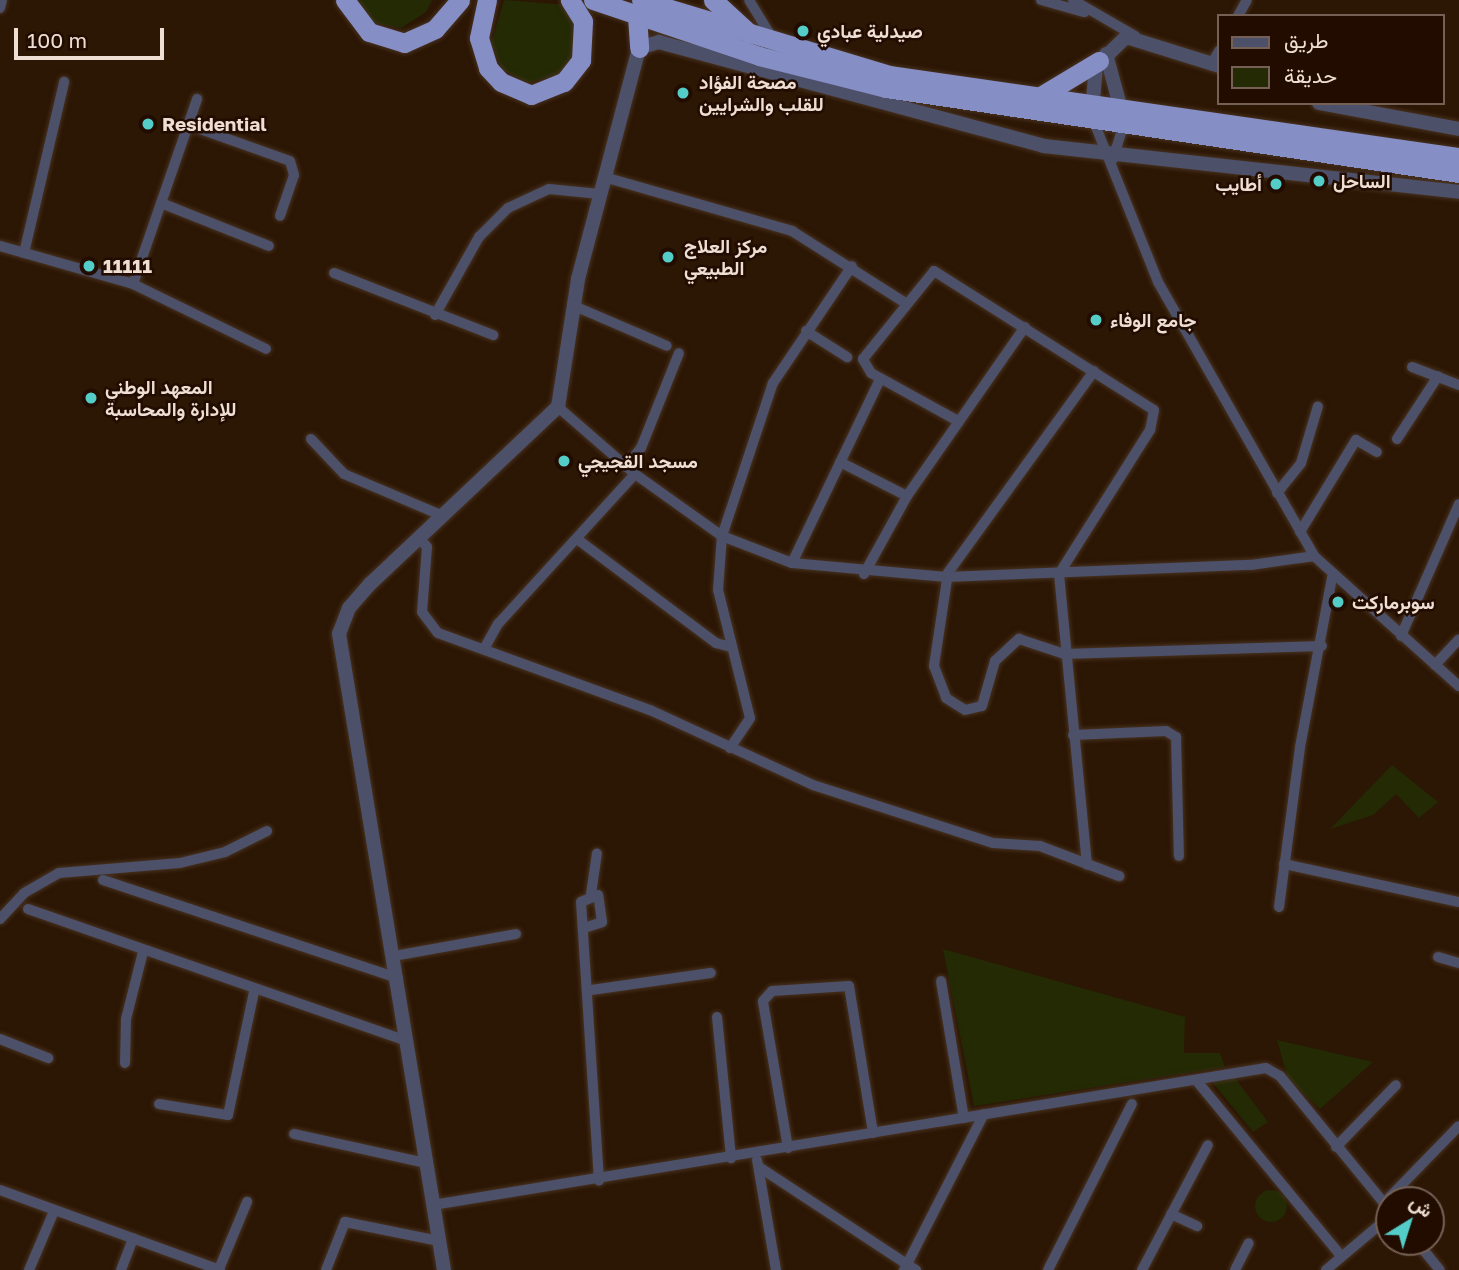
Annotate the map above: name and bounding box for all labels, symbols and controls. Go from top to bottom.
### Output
scale bar [18,14,168,58]
legend [1218,14,1445,105]
place label: صيدلية عبادي [817,20,923,42]
marker: صيدلية عبادي [795,23,811,39]
text: 100 m [27,27,87,53]
text: طريق [1284,27,1329,53]
text: حديقة [1284,62,1337,88]
place label: مصحة الفؤاد للقلب والشرايين [699,71,824,115]
marker: مصحة الفؤاد للقلب والشرايين [673,83,693,103]
place label: Residential [162,113,267,135]
marker: Residential [140,116,156,132]
place label: الساحل [1333,170,1391,192]
place label: أطايب [1215,173,1262,195]
marker: الساحل [1311,173,1327,189]
marker: أطايب [1268,176,1284,192]
place label: مركز العلاج الطبيعي [684,235,767,279]
marker: مركز العلاج الطبيعي [658,247,678,267]
place label: 11111 [103,255,152,277]
marker: 11111 [81,258,97,274]
place label: جامع الوفاء [1110,309,1196,331]
marker: جامع الوفاء [1088,312,1104,328]
place label: المعهد الوطني للإدارة والمحاسبة [105,376,237,420]
marker: المعهد الوطني للإدارة والمحاسبة [83,390,99,406]
place label: مسجد القجيجي [578,450,698,472]
marker: مسجد القجيجي [556,453,572,469]
place label: سوبرماركت [1352,591,1435,613]
marker: سوبرماركت [1330,594,1346,610]
north arrow [1375,1186,1445,1256]
text: ش [1406,1190,1438,1222]

